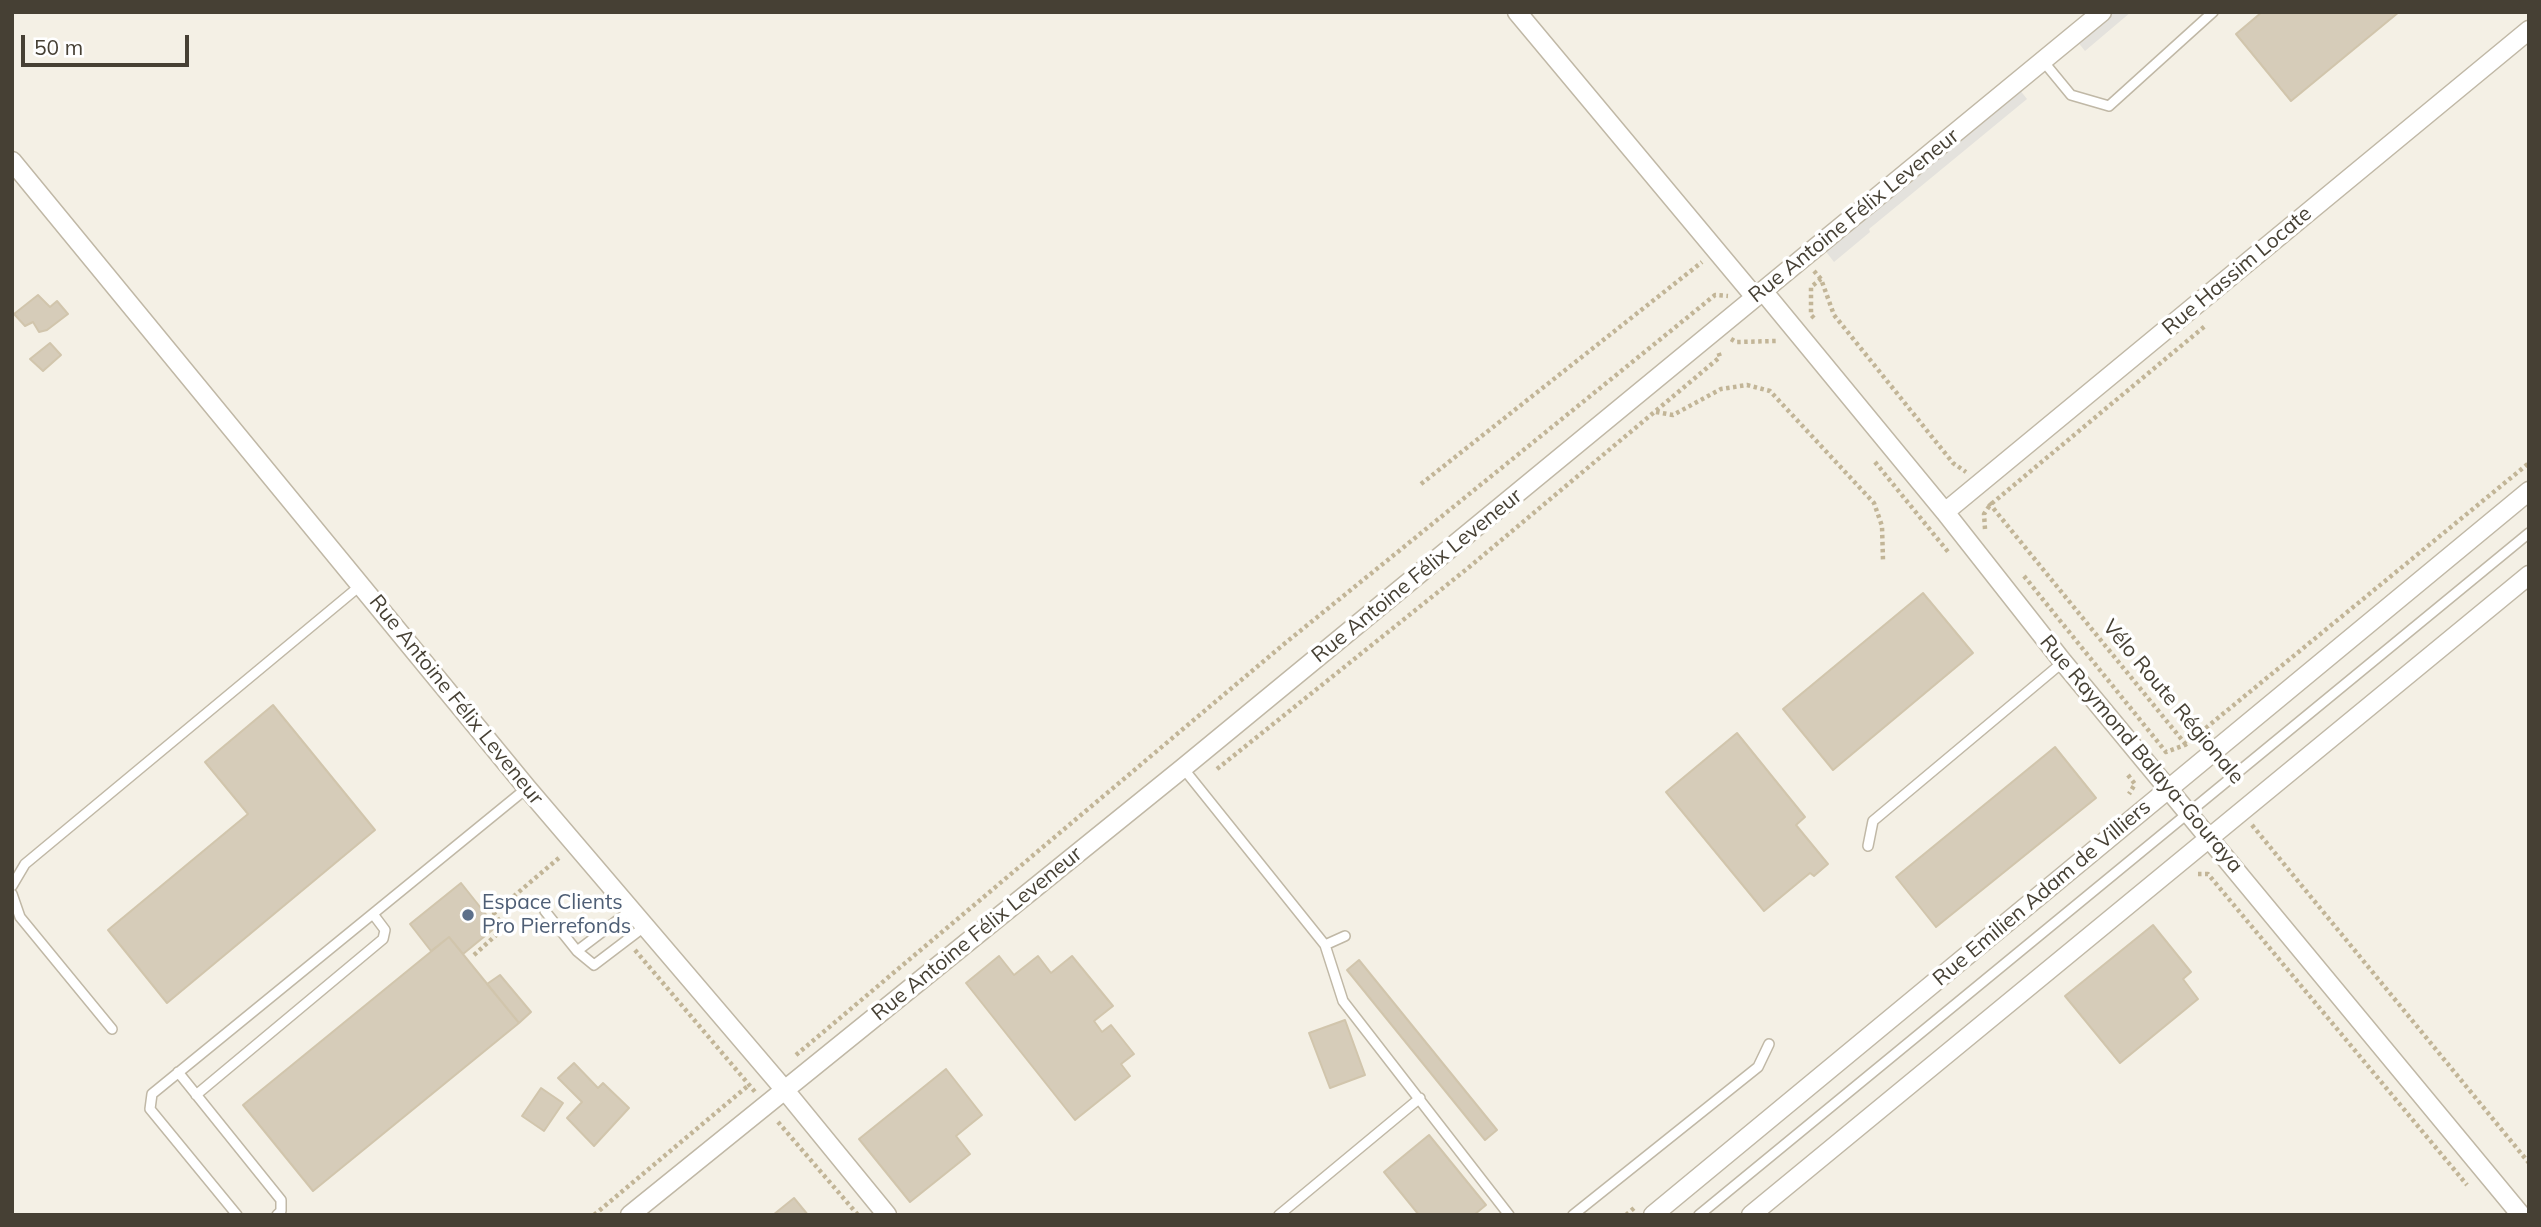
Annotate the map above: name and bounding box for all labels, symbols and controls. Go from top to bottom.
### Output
scale bar [24,21,192,65]
text: 50 m [34,34,83,60]
street label: Rue Antoine Félix Leveneur [1744,124,1964,308]
street label: Rue Hassim Locate [2157,201,2317,341]
street label: Rue Antoine Félix Leveneur [1307,484,1527,668]
street label: Rue Antoine Félix Leveneur [364,590,548,810]
street label: Vélo Route Régionale [2097,615,2249,789]
street label: Rue Raymond Balaya-Gouraya [2034,630,2248,878]
street label: Rue Emilien Adam de Villiers [1928,794,2156,992]
street label: Rue Antoine Félix Leveneur [867,842,1087,1026]
place label: Espace Clients Pro Pierrefonds [482,890,631,940]
marker: Espace Clients Pro Pierrefonds [460,907,476,923]

